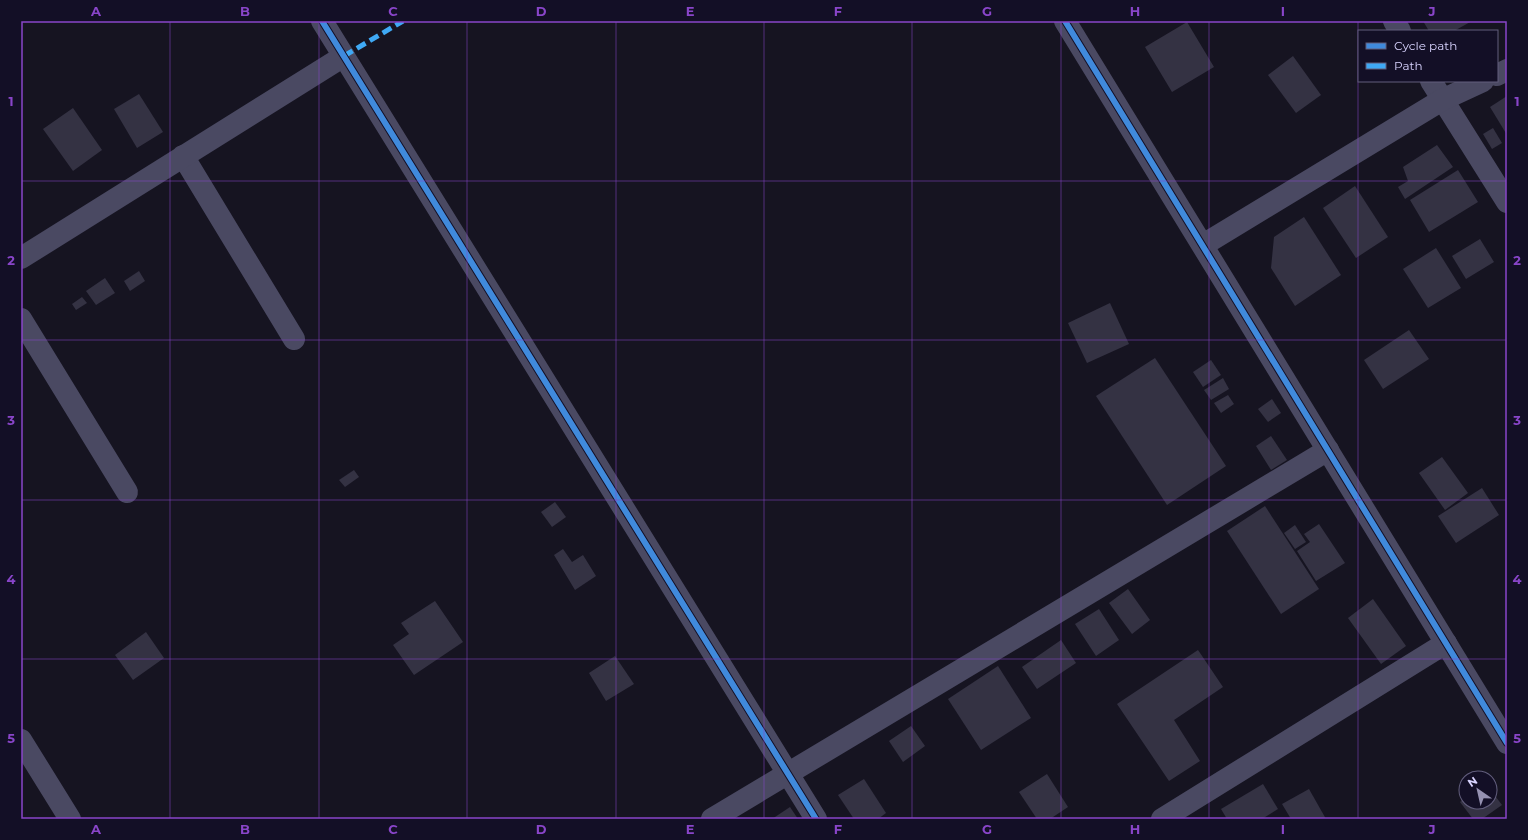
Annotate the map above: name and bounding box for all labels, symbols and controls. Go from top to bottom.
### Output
text: A [90,3,102,19]
text: B [240,3,250,19]
text: C [388,3,398,19]
text: D [536,3,547,19]
text: E [686,3,695,19]
text: F [834,3,842,19]
text: G [982,3,992,19]
text: H [1130,3,1140,19]
text: I [1281,3,1285,19]
text: J [1427,3,1436,19]
legend [1358,30,1498,82]
text: Cycle path [1394,38,1457,53]
text: Path [1394,58,1423,73]
text: 1 [8,93,14,109]
text: 1 [1514,93,1520,109]
text: 2 [7,252,15,268]
text: 2 [1513,252,1521,268]
text: 3 [6,412,15,428]
text: 3 [1512,412,1521,428]
text: 4 [7,571,16,587]
text: 4 [1513,571,1522,587]
text: 5 [7,730,15,746]
text: 5 [1513,730,1521,746]
north arrow [1458,770,1498,810]
text: N [1465,773,1480,790]
text: A [90,821,102,837]
text: B [240,821,250,837]
text: C [388,821,398,837]
text: D [536,821,547,837]
text: E [686,821,695,837]
text: F [834,821,842,837]
text: G [982,821,992,837]
text: H [1130,821,1140,837]
text: I [1281,821,1285,837]
text: J [1427,821,1436,837]

